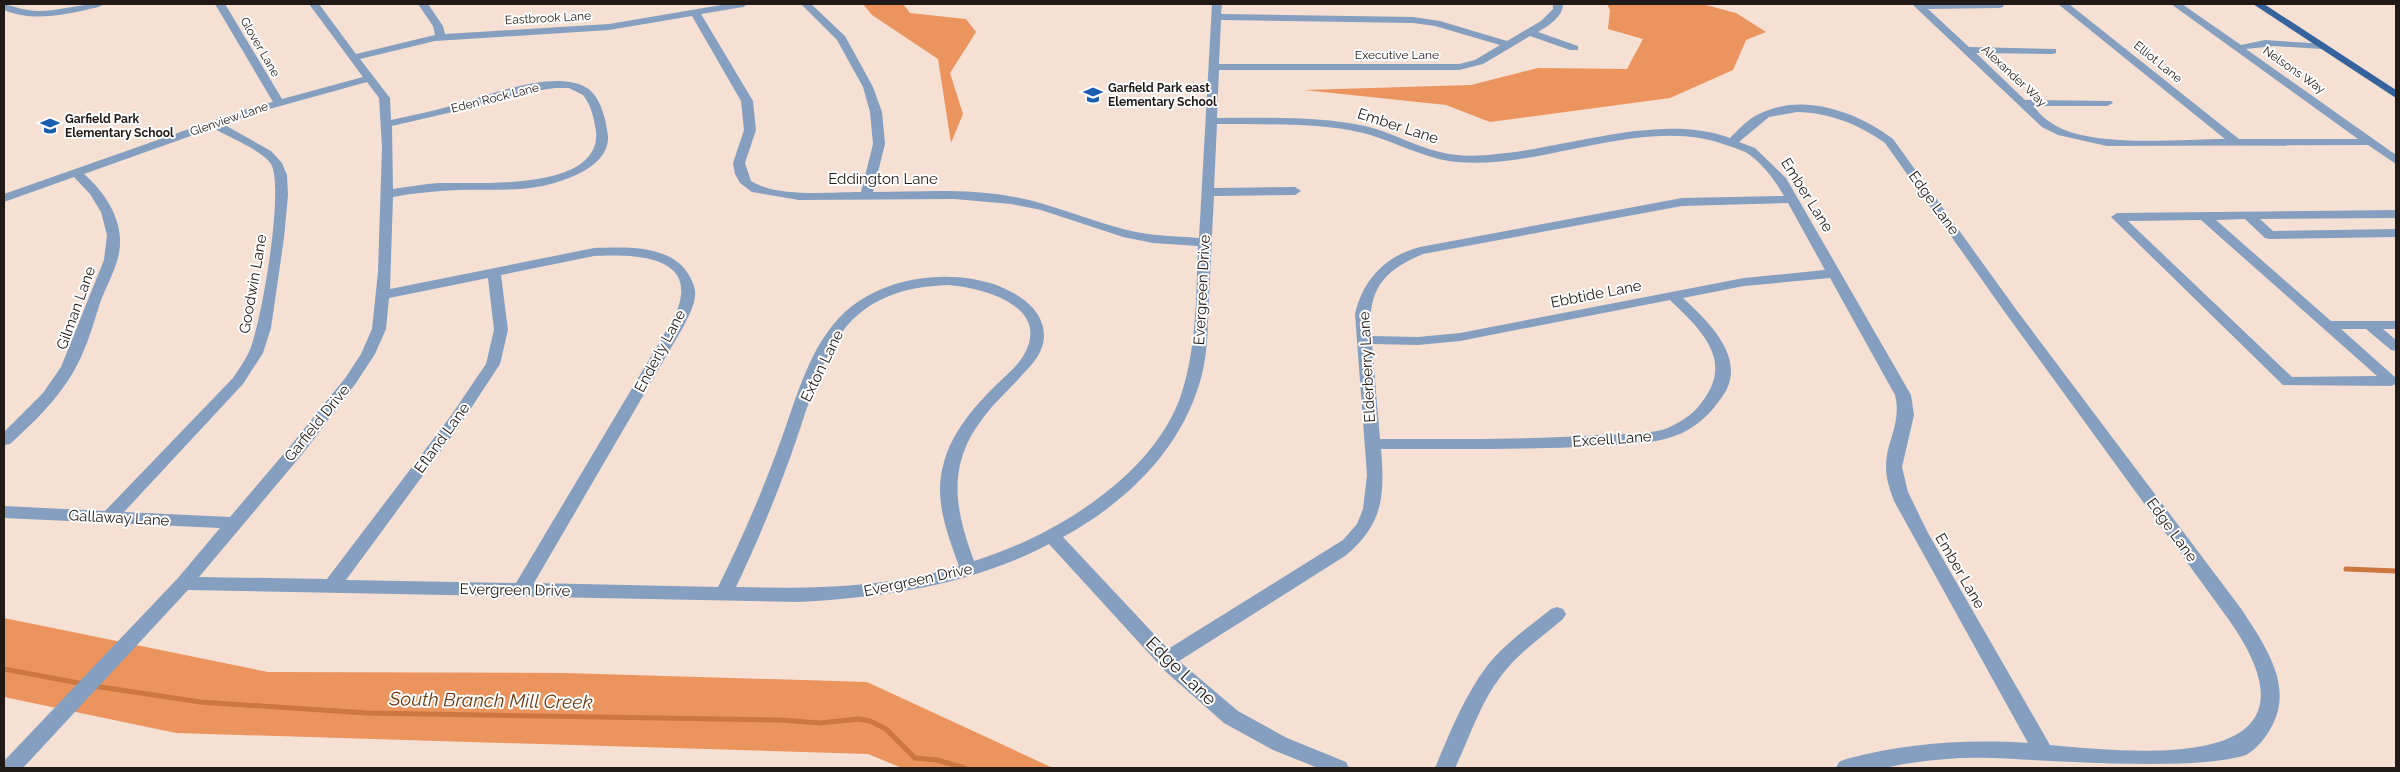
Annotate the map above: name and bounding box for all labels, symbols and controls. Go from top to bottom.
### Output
street label: Eastbrook Lane [505,9,591,27]
street label: Glover Lane [237,15,283,79]
street label: Elliot Lane [2131,38,2185,86]
street label: Alexander Way [1979,42,2050,110]
street label: Nelsons Way [2260,43,2328,97]
street label: Executive Lane [1355,48,1439,62]
street label: Eden Rock Lane [450,80,540,116]
place label: Garfield Park east Elementary School [1108,81,1217,109]
school or university icon: Garfield Park east Elementary School [1082,84,1104,106]
street label: Glenview Lane [188,99,270,139]
street label: Ember Lane [1355,104,1441,148]
place label: Garfield Park Elementary School [65,112,174,140]
school or university icon: Garfield Park Elementary School [39,115,61,137]
street label: Ember Lane [1777,155,1837,236]
street label: Edge Lane [1905,168,1963,239]
street label: Eddington Lane [828,170,938,188]
street label: Goodwin Lane [235,233,271,335]
street label: Evergreen Drive [1190,234,1214,346]
street label: Gilman Lane [53,264,99,352]
street label: Ebbtide Lane [1549,276,1643,312]
street label: Enderly Lane [631,306,689,395]
street label: Elderberry Lane [1355,311,1379,423]
street label: Exton Lane [797,327,847,405]
street label: Garfield Drive [281,381,354,465]
street label: Efland Lane [411,399,474,477]
street label: Excell Lane [1572,427,1652,451]
street label: Edge Lane [2143,495,2201,566]
street label: Gallaway Lane [68,506,170,530]
street label: Ember Lane [1931,530,1989,612]
street label: Evergreen Drive [862,560,974,600]
street label: Evergreen Drive [459,580,571,600]
street label: Edge Lane [1142,632,1221,710]
water label: South Branch Mill Creek [388,687,593,713]

